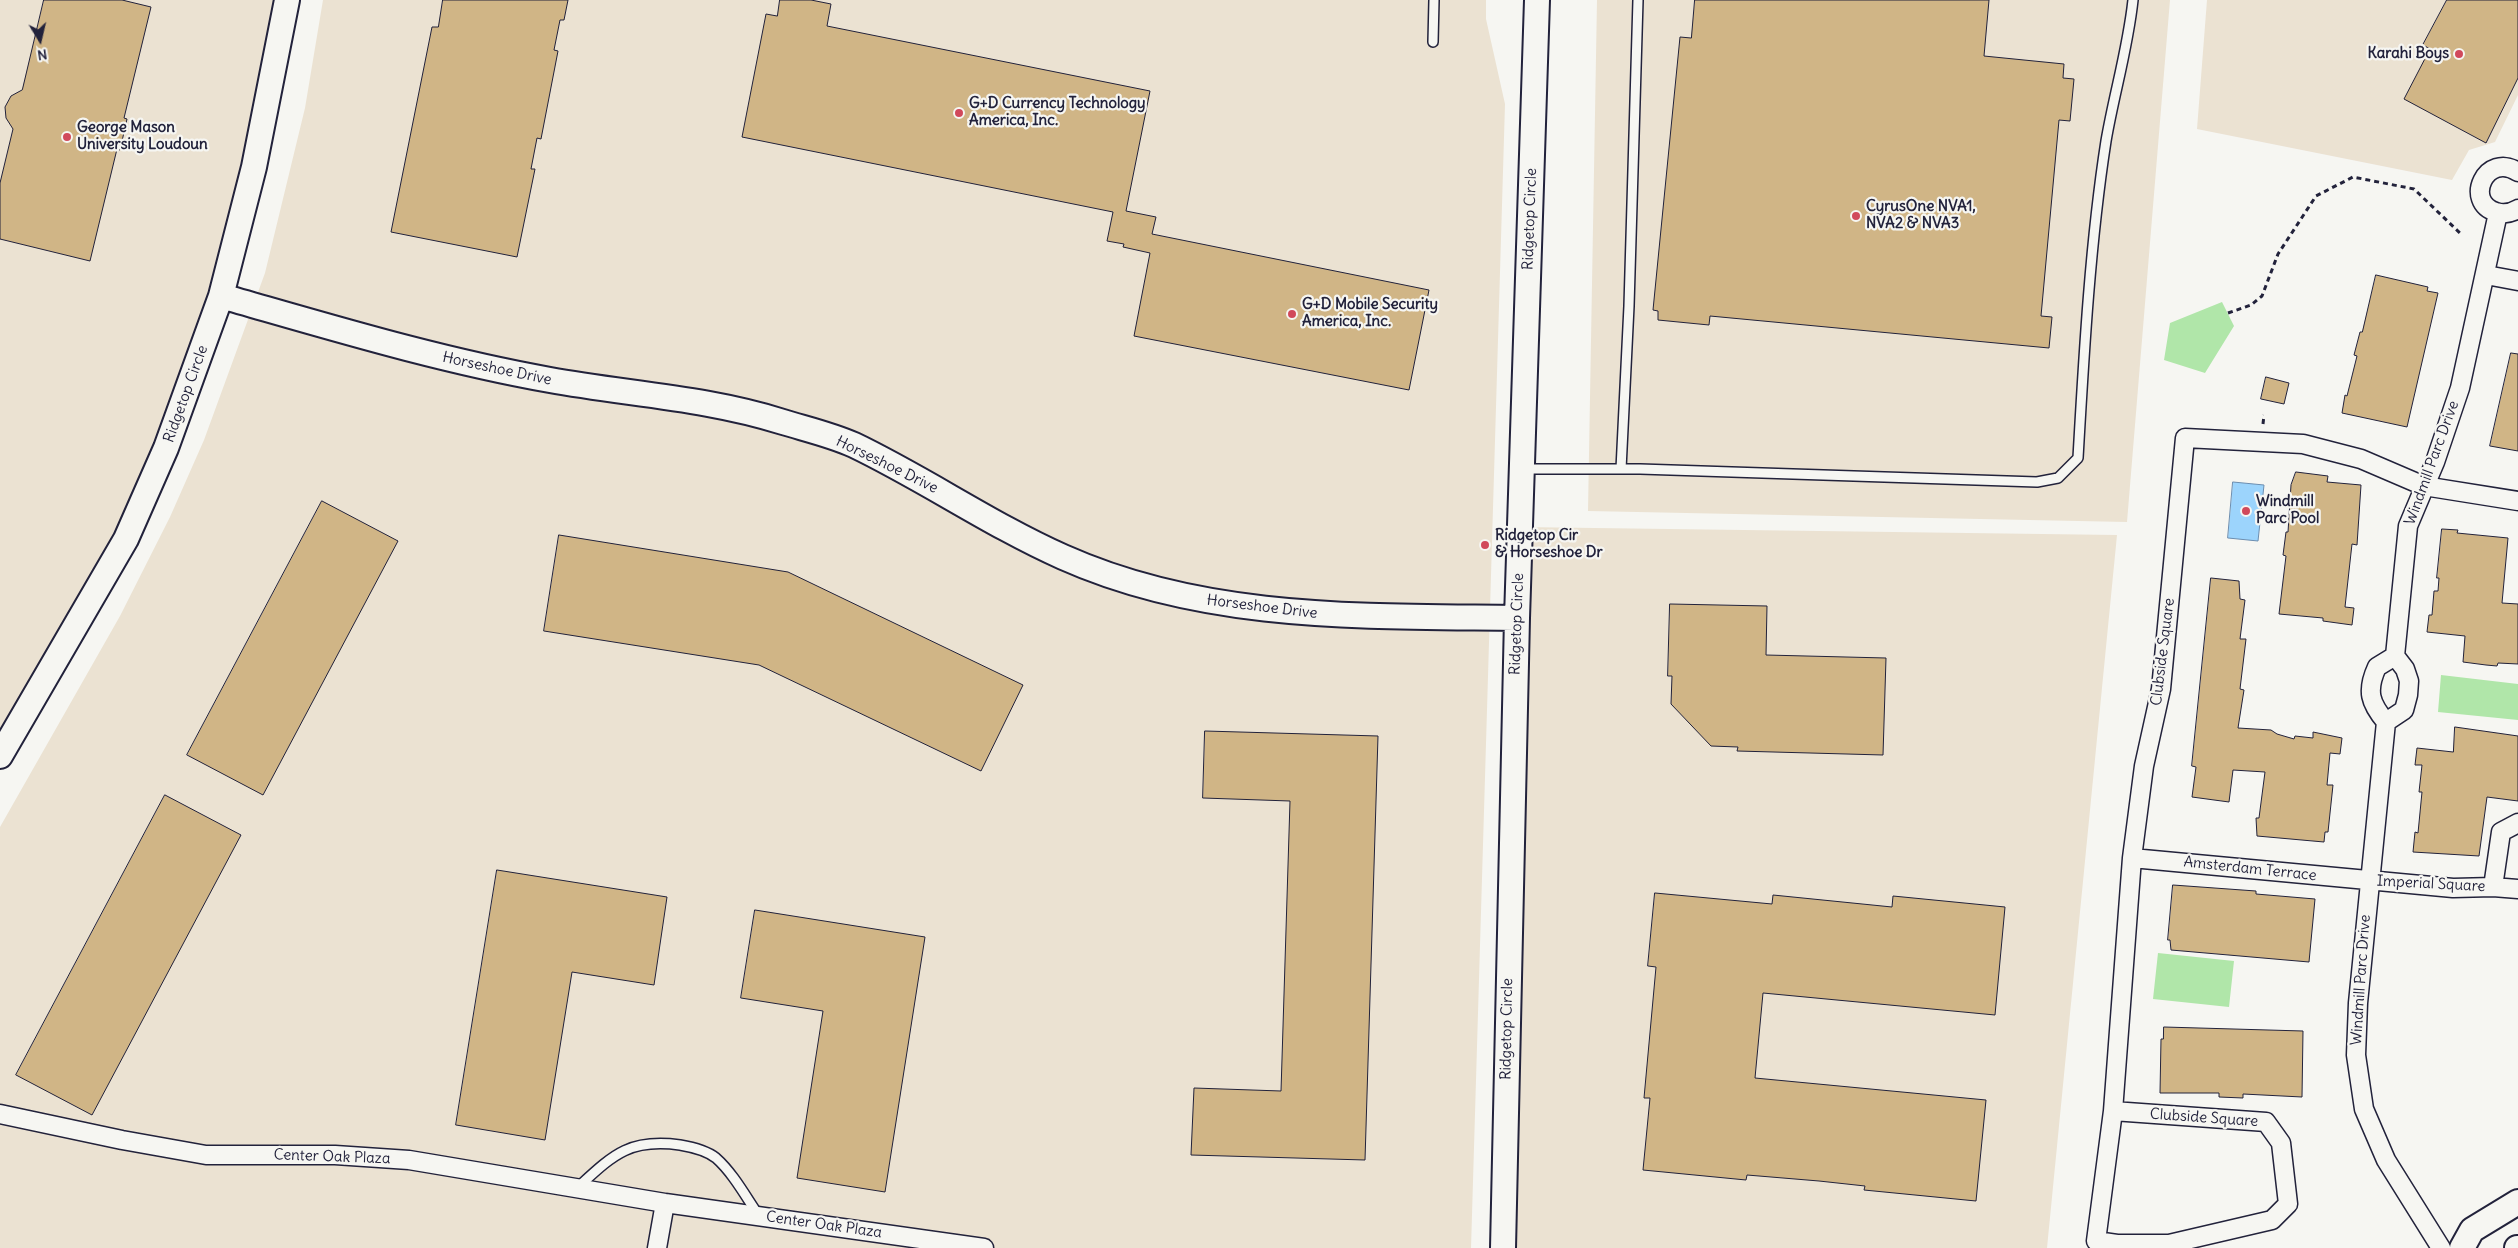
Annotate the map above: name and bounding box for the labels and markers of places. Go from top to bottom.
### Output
place label: Karahi Boys [2368,45,2449,63]
marker: Karahi Boys [2453,48,2465,60]
place label: G+D Currency Technology America, Inc. [969,95,1146,130]
marker: G+D Currency Technology America, Inc. [953,107,965,119]
place label: George Mason University Loudoun [77,119,208,154]
marker: George Mason University Loudoun [61,131,73,143]
place label: CyrusOne NVA1, NVA2 & NVA3 [1866,198,1976,233]
marker: CyrusOne NVA1, NVA2 & NVA3 [1850,210,1862,222]
place label: G+D Mobile Security America, Inc. [1302,296,1438,331]
marker: G+D Mobile Security America, Inc. [1286,308,1298,320]
place label: Windmill Parc Pool [2256,493,2319,528]
marker: Windmill Parc Pool [2240,505,2252,517]
place label: Ridgetop Cir & Horseshoe Dr [1495,527,1603,562]
marker: Ridgetop Cir & Horseshoe Dr [1479,539,1491,551]

